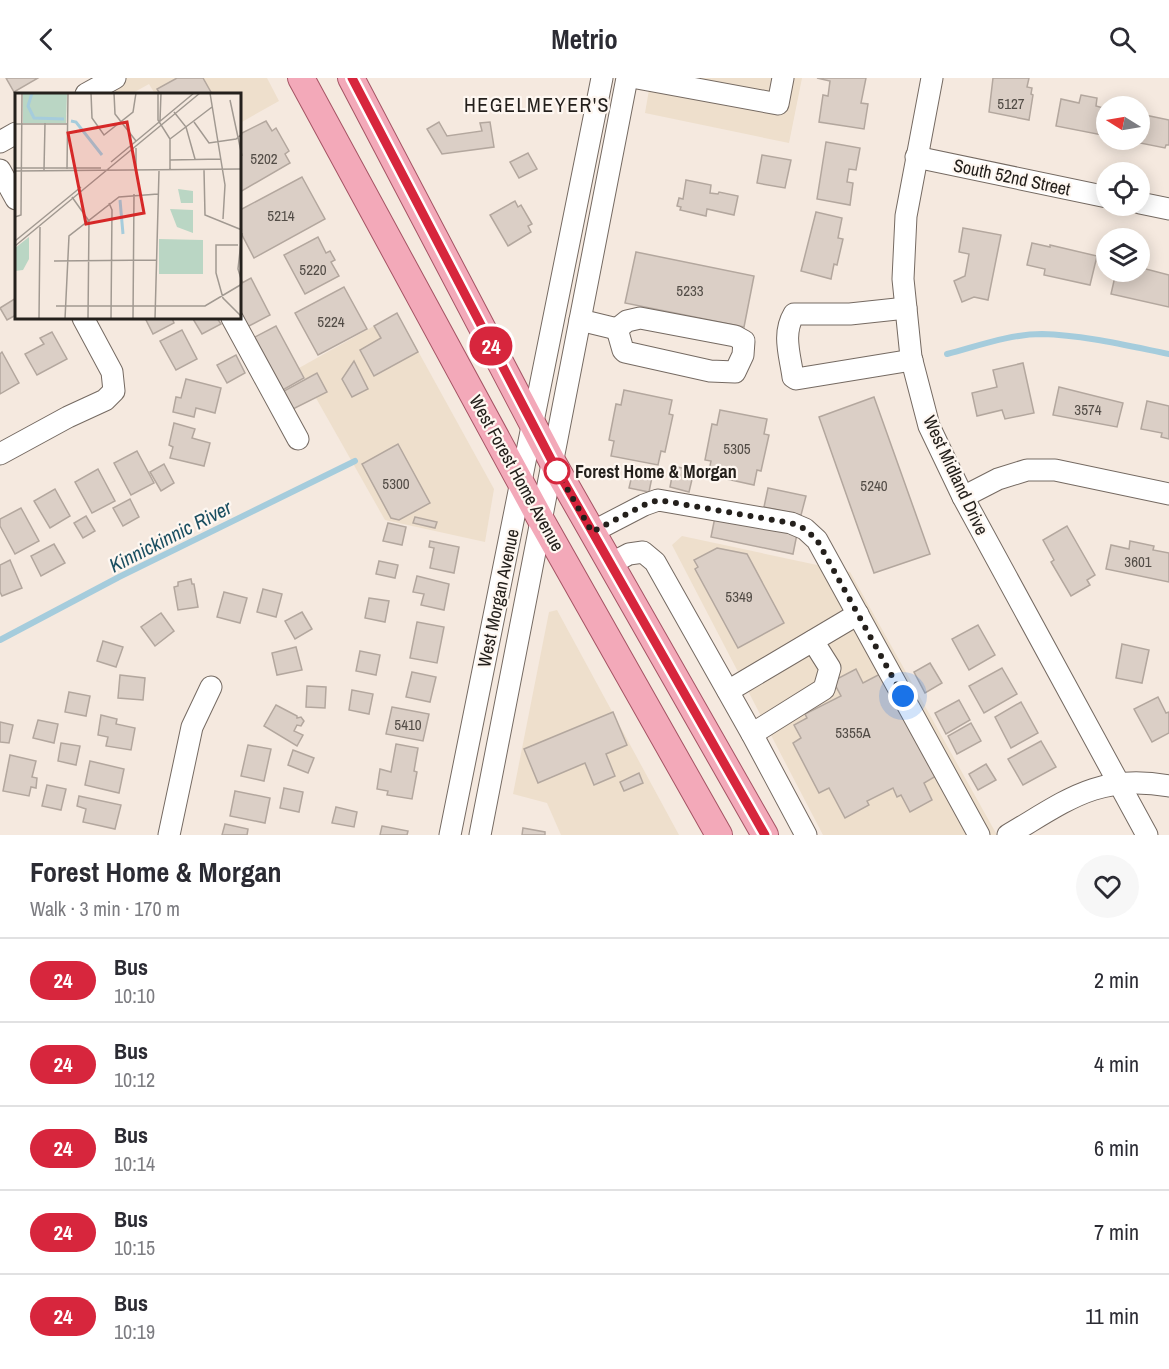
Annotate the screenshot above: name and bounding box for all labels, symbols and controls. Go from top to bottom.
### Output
text: Metrio [551,21,618,57]
icon: back [30,23,63,56]
icon: search [1106,23,1139,56]
district label: HEGELMEYER'S [464,91,610,118]
inset map [15,93,242,320]
house number: 5127 [997,93,1025,114]
north arrow [1096,96,1150,150]
map controls [1096,96,1150,282]
house number: 5202 [250,148,278,169]
street label: South 52nd Street [951,152,1073,202]
button: locate [1096,162,1150,216]
house number: 5214 [267,205,295,226]
button: layers [1096,228,1150,282]
house number: 5220 [299,259,327,280]
house number: 5233 [676,280,704,301]
house number: 5224 [317,311,345,332]
line badge: 24 [464,326,518,366]
text: 24 [481,332,501,361]
street label: West Forest Home Avenue [464,390,570,556]
house number: 3574 [1074,399,1102,420]
street label: West Midland Drive [917,411,995,539]
house number: 5305 [723,438,751,459]
marker: Forest Home & Morgan [544,458,570,484]
place label: Forest Home & Morgan [575,459,737,484]
house number: 5300 [382,473,410,494]
house number: 5240 [860,475,888,496]
water label: Kinnickinnic River [104,493,236,578]
street label: West Morgan Avenue [471,527,525,669]
house number: 3601 [1124,551,1152,572]
house number: 5349 [725,586,753,607]
your location [888,681,918,711]
house number: 5410 [394,714,422,735]
house number: 5355A [835,722,872,743]
text: Forest Home & Morgan [30,853,281,891]
button: heart [1076,855,1139,918]
text: Walk · 3 min · 170 m [30,895,180,922]
text: Bus [114,952,148,982]
text: 2 min [1094,965,1139,995]
text: 24 [53,966,73,995]
text: 10:10 [114,982,155,1009]
text: Bus [114,1036,148,1066]
text: 4 min [1094,1049,1139,1079]
text: 24 [53,1050,73,1079]
text: 10:12 [114,1066,155,1093]
text: Bus [114,1120,148,1150]
text: 6 min [1094,1133,1139,1163]
text: 24 [53,1134,73,1163]
text: 10:14 [114,1150,155,1177]
text: Bus [114,1204,148,1234]
text: 7 min [1094,1217,1139,1247]
text: 24 [53,1218,73,1247]
text: 10:15 [114,1234,155,1261]
text: Bus [114,1288,148,1318]
text: 11 min [1085,1301,1139,1331]
text: 24 [53,1302,73,1331]
text: 10:19 [114,1318,155,1345]

